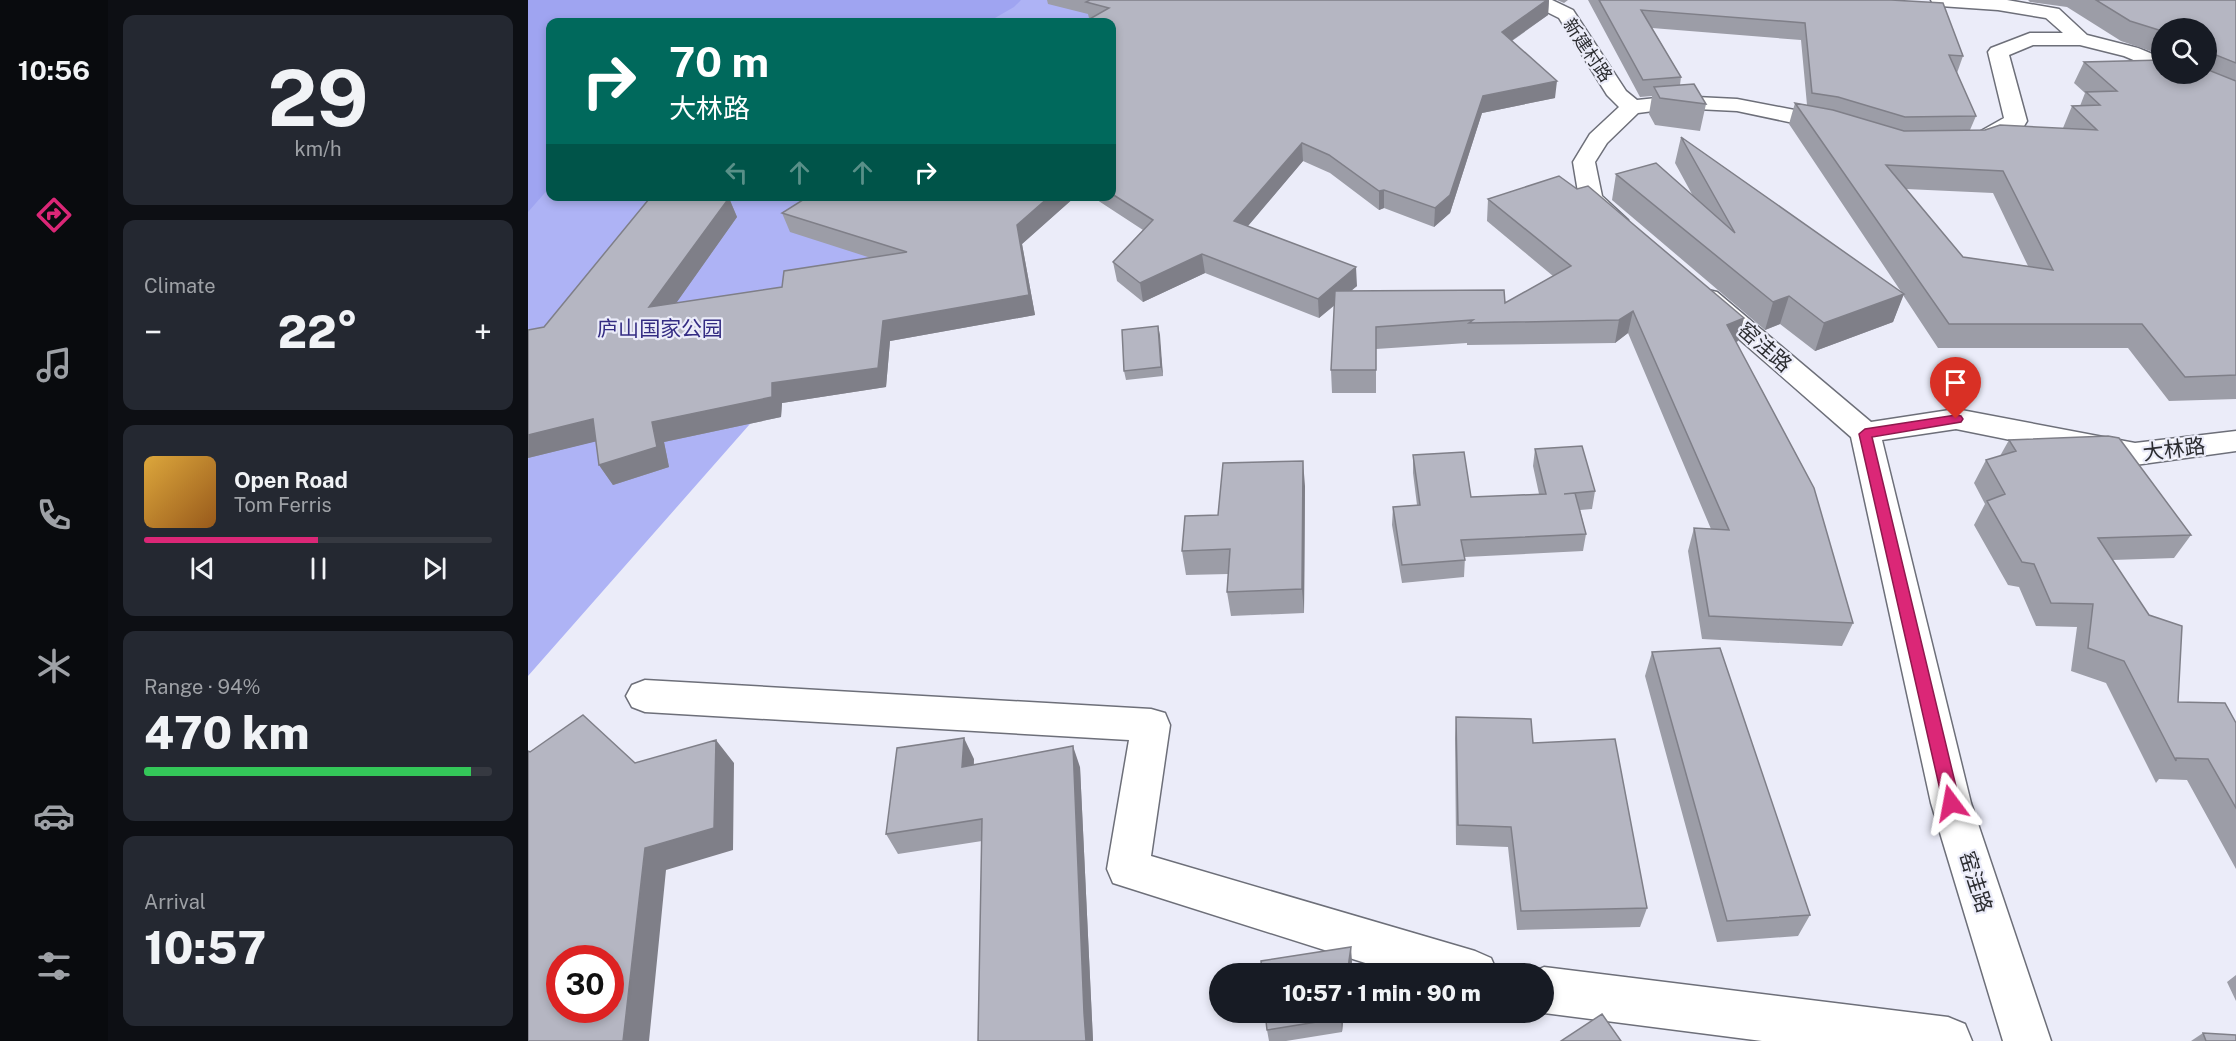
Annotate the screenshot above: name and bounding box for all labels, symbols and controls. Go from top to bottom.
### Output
street label: 新建村路 [1559,14,1617,86]
map controls [2151,18,2217,84]
button: search [2151,18,2217,84]
text: 70 m [669,37,769,86]
icon: right [570,42,648,120]
text: 29 [268,52,368,144]
text: 10:56 [18,54,90,86]
text: 大林路 [669,92,750,124]
text: km/h [294,137,342,161]
icon: left [720,156,753,189]
icon: ahead [783,156,816,189]
icon: ahead [846,156,879,189]
icon: right [909,156,942,189]
icon: directions [33,194,75,236]
text: Climate [144,274,216,298]
text: 22° [278,305,358,358]
text: − [144,313,162,351]
text: + [474,313,492,351]
park label: 庐山国家公园 [597,316,723,341]
street label: 窑洼路 [1733,317,1797,377]
icon: music [33,344,75,386]
pin [1930,357,1981,419]
icon: arrive [1939,366,1972,399]
street label: 大林路 [2141,433,2207,465]
text: Open Road [234,467,348,493]
text: Tom Ferris [234,493,332,517]
icon: phone [33,494,75,536]
icon: previous [186,552,219,585]
icon: pause [302,552,335,585]
icon: next [418,552,451,585]
icon: climate [33,645,75,687]
text: Range · 94% [144,675,261,699]
text: 470 km [144,706,309,759]
position arrow [1919,771,1983,835]
icon: car [33,795,75,837]
street label: 窑洼路 [1954,848,1998,916]
text: Arrival [144,890,206,914]
text: 10:57 [144,921,266,974]
icon: filters [33,945,75,987]
speed limit sign: 30 [546,945,624,1023]
text: 10:57 · 1 min · 90 m [1282,980,1481,1006]

